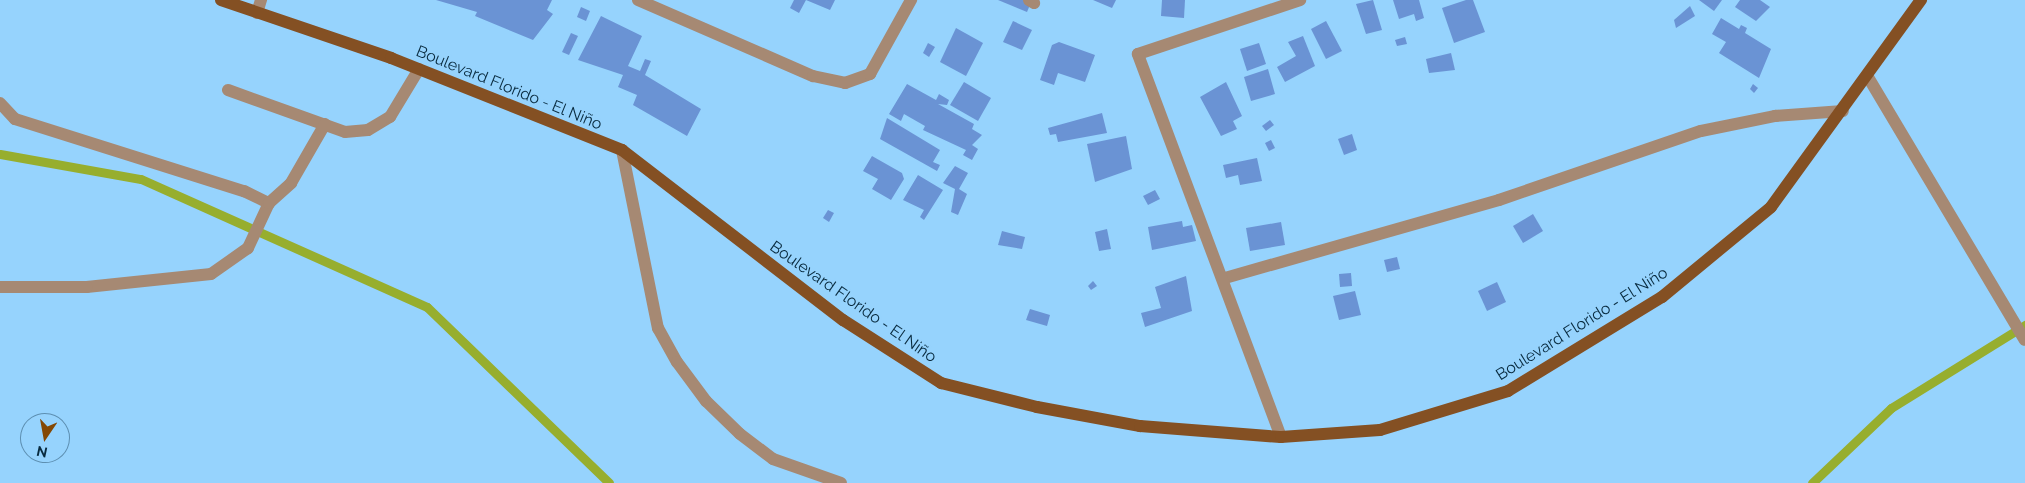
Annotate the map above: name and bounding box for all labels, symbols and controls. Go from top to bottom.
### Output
street label: Boulevard Florido - El Niño [413,42,605,134]
street label: Boulevard Florido - El Niño [766,237,940,367]
street label: Boulevard Florido - El Niño [1492,263,1672,385]
north arrow [20,413,70,463]
text: N [35,443,49,461]

